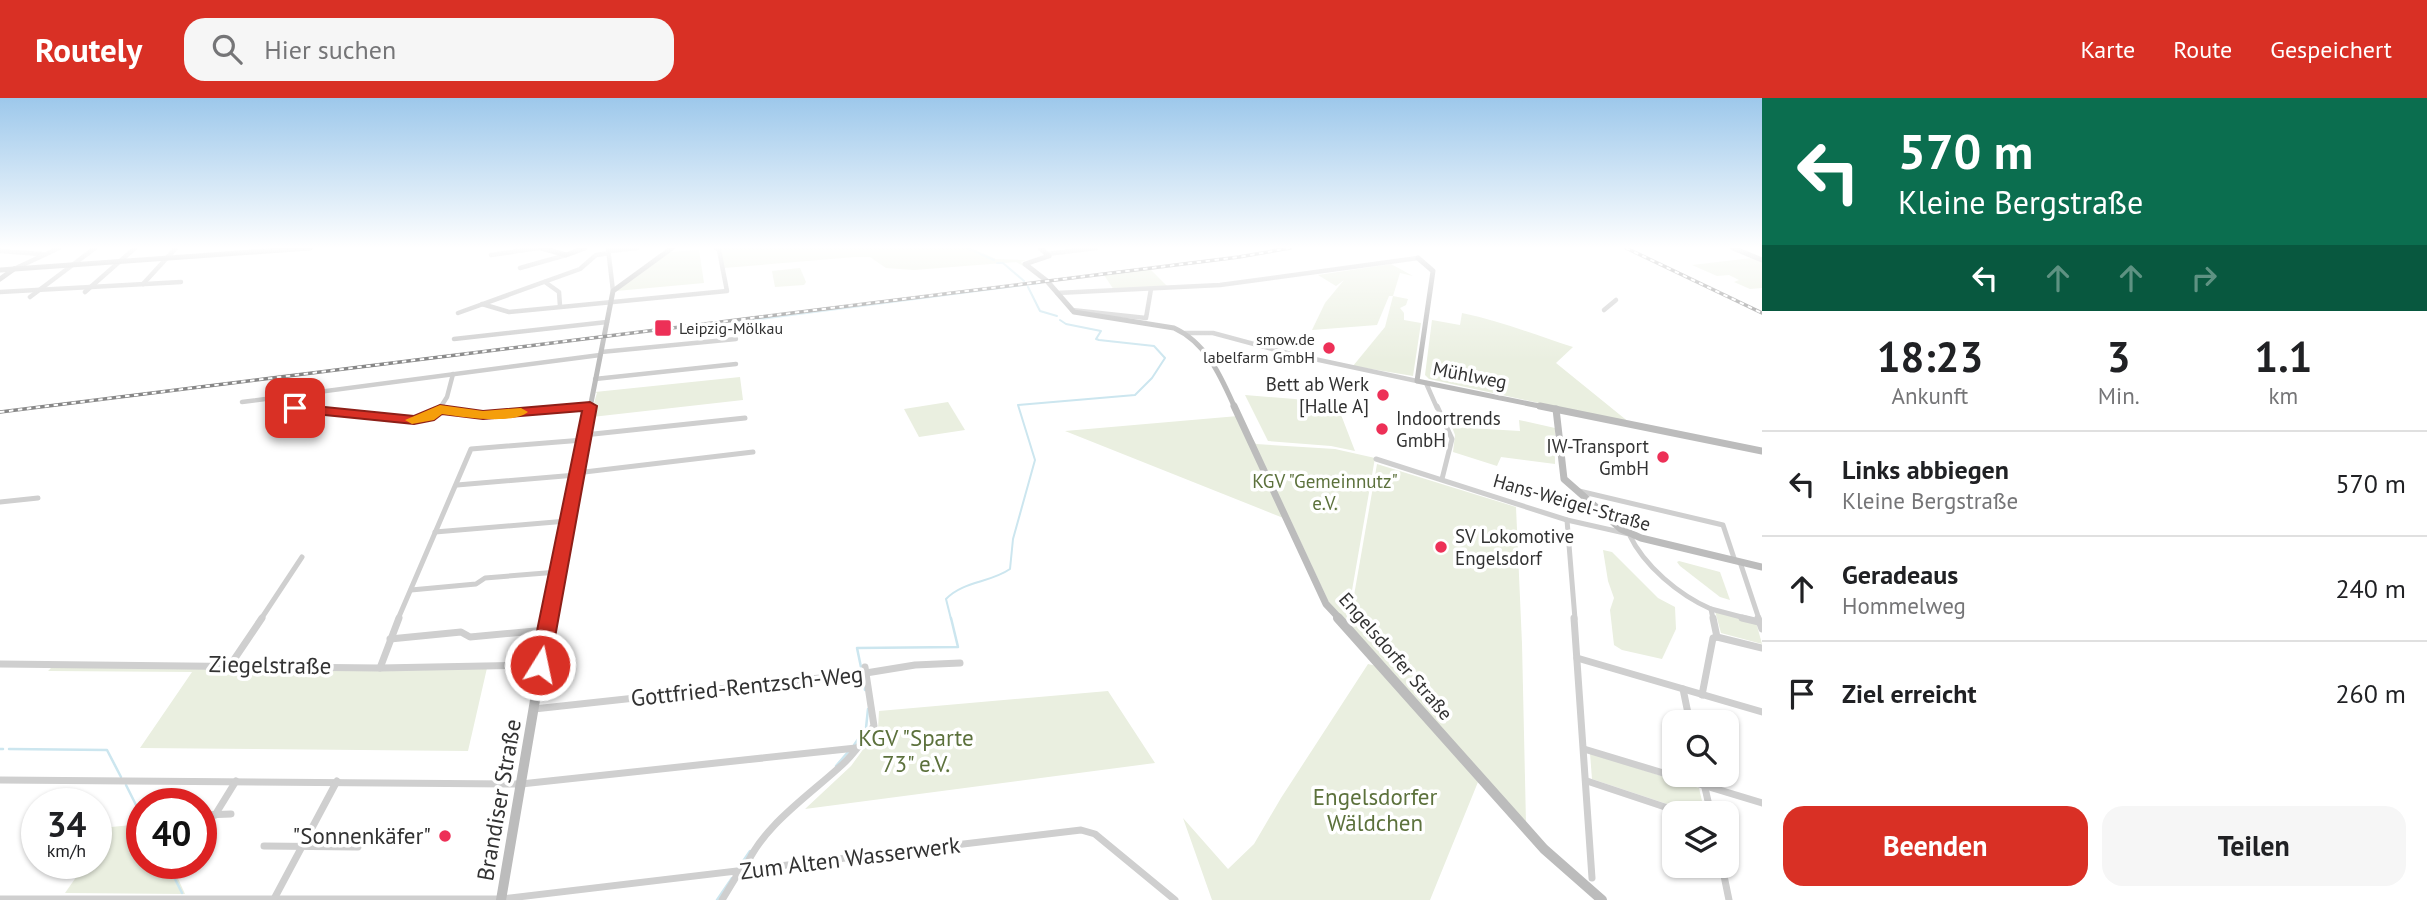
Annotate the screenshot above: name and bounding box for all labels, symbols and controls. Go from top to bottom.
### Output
search box [184,18,674,81]
text: Routely [35,28,142,71]
icon: search [208,30,246,68]
text: Hier suchen [264,33,396,66]
text: Karte [2080,34,2135,65]
text: Route [2173,34,2232,65]
text: Gespeichert [2270,34,2392,65]
text: 570 m [1898,119,2033,183]
icon: left [1783,126,1874,217]
text: Kleine Bergstraße [1898,181,2143,223]
icon: left [1966,259,2004,297]
icon: ahead [2039,259,2077,297]
icon: ahead [2112,259,2150,297]
icon: right [2185,259,2223,297]
marker: Leipzig-Mölkau [653,318,673,338]
place label: Leipzig-Mölkau [679,318,783,338]
place label: smow.de labelfarm GmbH [1203,329,1315,367]
text: 18:23 [1877,329,1983,384]
text: 3 [2107,329,2131,384]
text: 1.1 [2254,329,2312,384]
marker: smow.de labelfarm GmbH [1321,340,1337,356]
street label: Mühlweg [1431,356,1509,394]
place label: Bett ab Werk [Halle A] [1266,372,1369,418]
pin [265,378,325,438]
text: Ankunft [1892,381,1968,410]
text: Min. [2098,381,2140,410]
text: km [2268,381,2298,410]
marker: Bett ab Werk [Halle A] [1375,387,1391,403]
icon: arrive [276,389,314,427]
place label: Indoortrends GmbH [1396,406,1501,452]
marker: Indoortrends GmbH [1374,421,1390,437]
place label: IW-Transport GmbH [1546,434,1650,480]
marker: IW-Transport GmbH [1655,449,1671,465]
text: Links abbiegen [1842,453,2009,486]
icon: left [1783,465,1821,503]
text: 570 m [2335,467,2406,500]
street label: Hans-Weigel-Straße [1491,468,1653,536]
park label: KGV "Gemeinnutz" e.V. [1252,469,1398,515]
text: Kleine Bergstraße [1842,486,2018,515]
place label: SV Lokomotive Engelsdorf [1455,524,1574,570]
marker: SV Lokomotive Engelsdorf [1433,539,1449,555]
text: Geradeaus [1842,558,1958,591]
icon: ahead [1783,570,1821,608]
text: 240 m [2335,572,2406,605]
street label: Engelsdorfer Straße [1334,587,1458,725]
text: Hommelweg [1842,591,1966,620]
position arrow [503,628,577,702]
street label: Ziegelstraße [208,649,332,680]
street label: Gottfried-Rentzsch-Weg [629,659,865,712]
icon: arrive [1783,675,1821,713]
text: Ziel erreicht [1842,677,1977,710]
text: 260 m [2335,677,2406,710]
map controls [1662,710,1739,878]
button: search [1662,710,1739,787]
street label: Brandiser Straße [470,717,527,883]
park label: KGV "Sparte 73" e.V. [858,723,974,778]
park label: Engelsdorfer Wäldchen [1313,782,1437,837]
speed limit sign: 40 [126,788,217,879]
text: 34 [47,801,86,847]
button: layers [1662,801,1739,878]
button: Beenden [1783,806,2088,886]
button: Teilen [2102,806,2406,886]
place label: "Sonnenkäfer" [293,821,431,850]
marker: "Sonnenkäfer" [437,828,453,844]
street label: Zum Alten Wasserwerk [738,830,962,885]
text: km/h [47,839,86,862]

